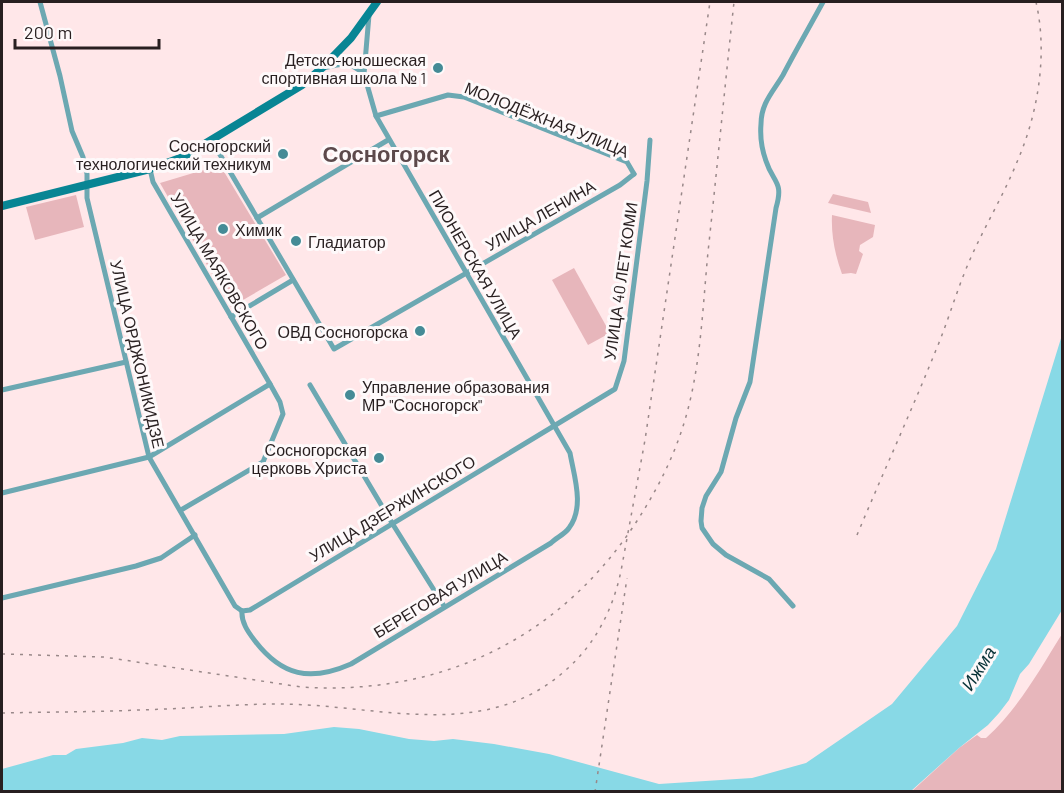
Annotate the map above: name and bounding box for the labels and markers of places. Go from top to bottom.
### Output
place label: Детско-юношеская спортивная школа № 1 [262,50,426,87]
marker: Детско-юношеская спортивная школа № 1 [431,61,445,75]
place label: Сосногорский технологический техникум [76,136,271,173]
marker: Сосногорский технологический техникум [276,147,290,161]
place label: Химик [235,220,283,239]
marker: Химик [216,222,230,236]
place label: Гладиатор [308,232,386,251]
marker: Гладиатор [289,234,303,248]
place label: ОВД Сосногорска [277,322,408,341]
marker: ОВД Сосногорска [413,324,427,338]
place label: Управление образования МР "Сосногорск" [362,377,550,414]
marker: Управление образования МР "Сосногорск" [343,388,357,402]
place label: Сосногорская церковь Христа [252,440,367,477]
marker: Сосногорская церковь Христа [372,451,386,465]

